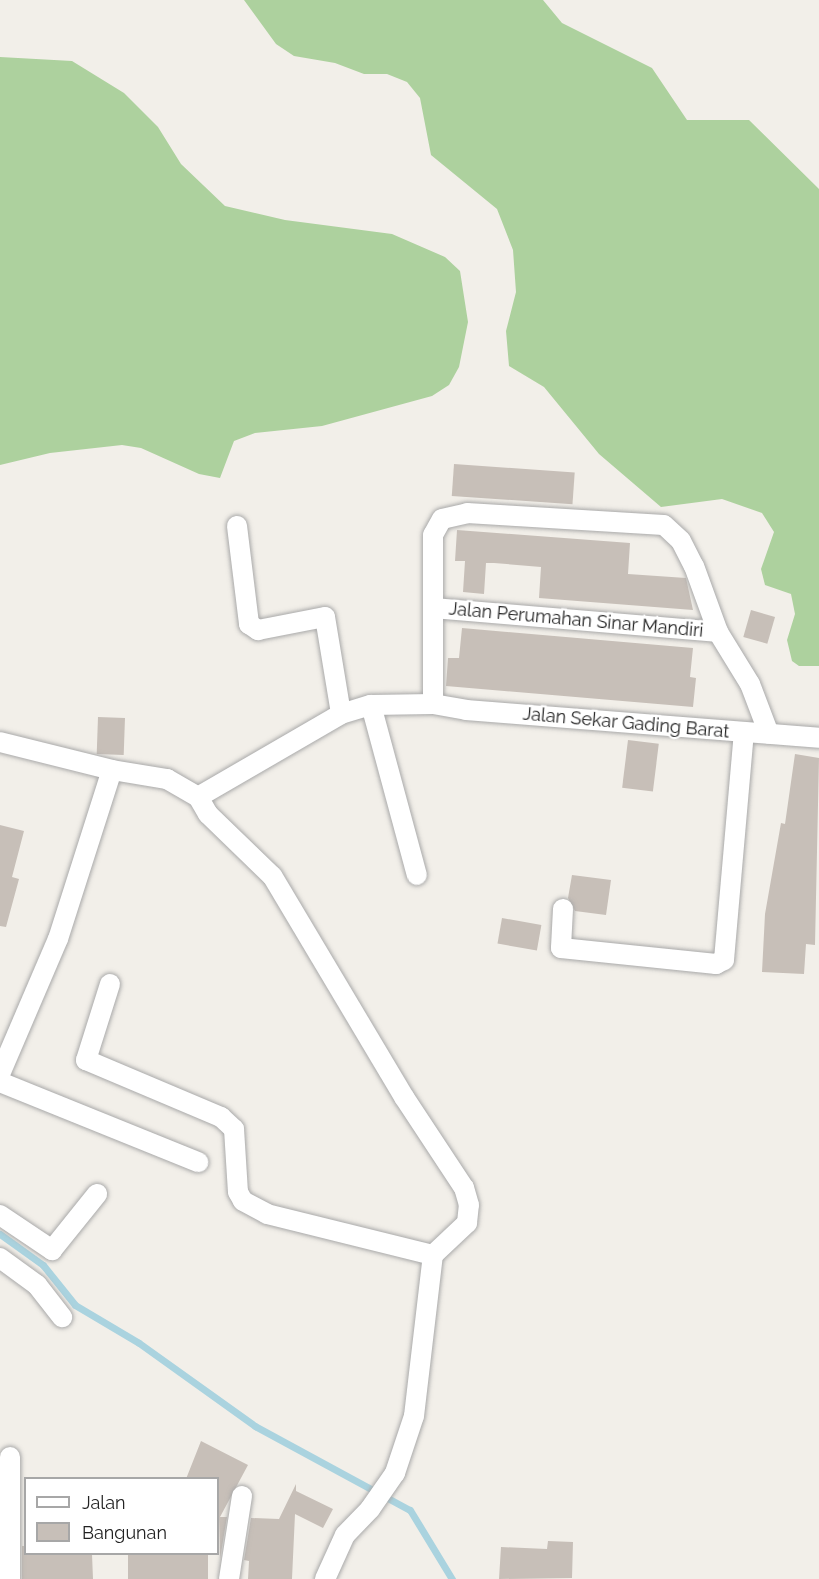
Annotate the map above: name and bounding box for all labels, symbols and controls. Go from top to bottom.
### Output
street label: Jalan Perumahan Sinar Mandiri [448,598,704,642]
street label: Jalan Sekar Gading Barat [522,703,730,743]
legend [24,1477,219,1555]
text: Jalan [82,1492,126,1513]
text: Bangunan [82,1522,167,1543]

